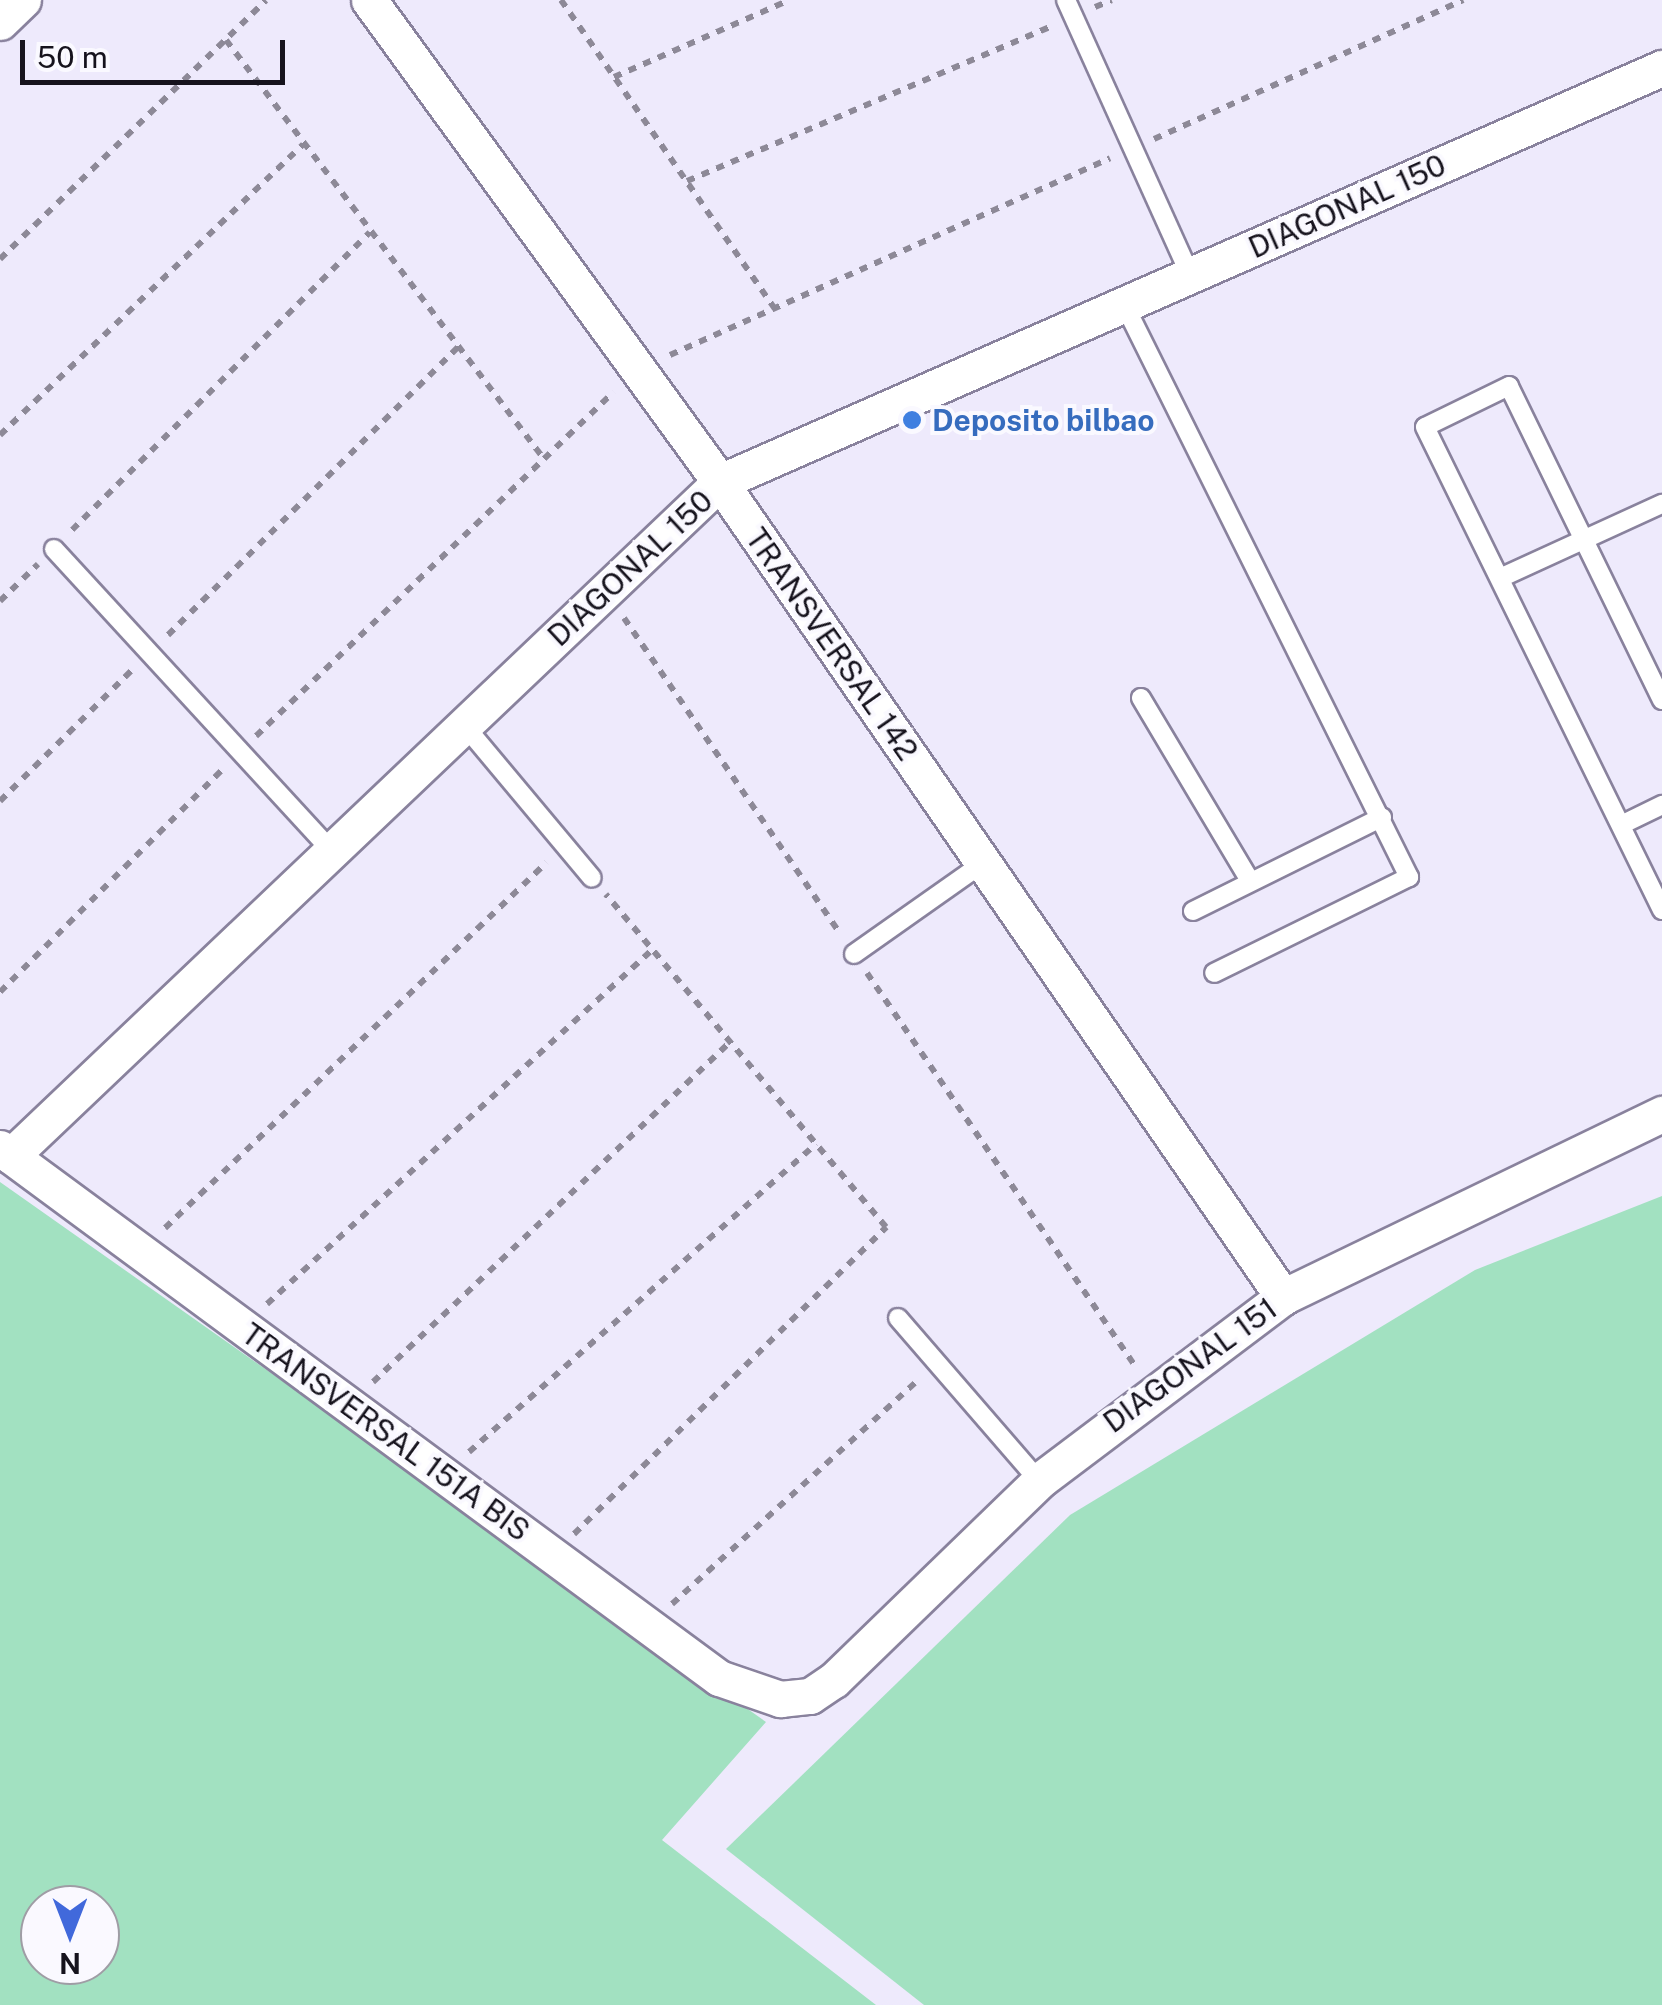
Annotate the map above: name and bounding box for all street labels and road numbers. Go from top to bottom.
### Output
street label: DIAGONAL 150 [1243,146,1451,266]
street label: DIAGONAL 150 [540,483,720,653]
street label: TRANSVERSAL 142 [738,521,926,767]
street label: DIAGONAL 151 [1096,1290,1284,1440]
street label: TRANSVERSAL 151A BIS [235,1315,537,1549]

